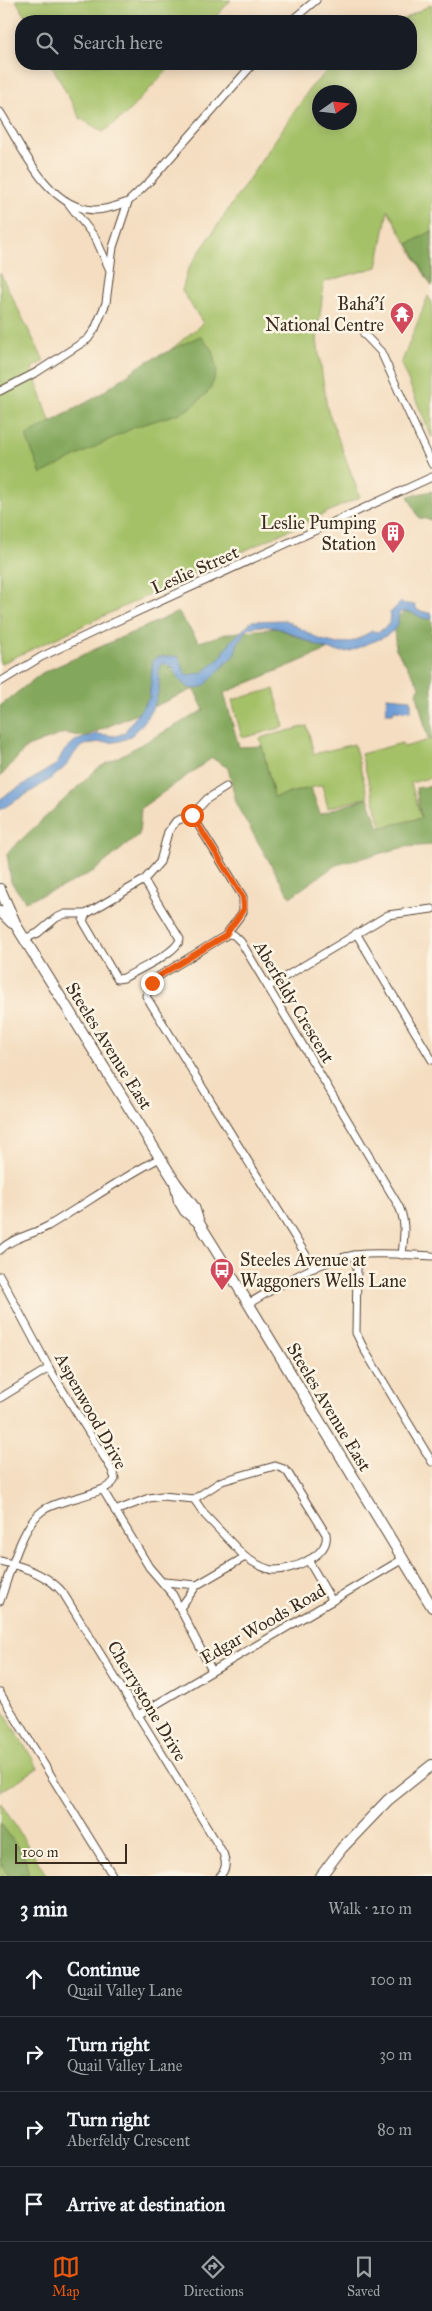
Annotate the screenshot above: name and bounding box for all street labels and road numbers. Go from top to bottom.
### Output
street label: Leslie Street [148,541,243,599]
street label: Aberfeldy Crescent [248,936,339,1068]
street label: Steeles Avenue East [61,978,157,1114]
street label: Steeles Avenue East [282,1339,376,1476]
street label: Aspenwood Drive [50,1348,132,1473]
street label: Edgar Woods Road [196,1579,330,1670]
street label: Cherrystone Drive [102,1637,192,1765]

